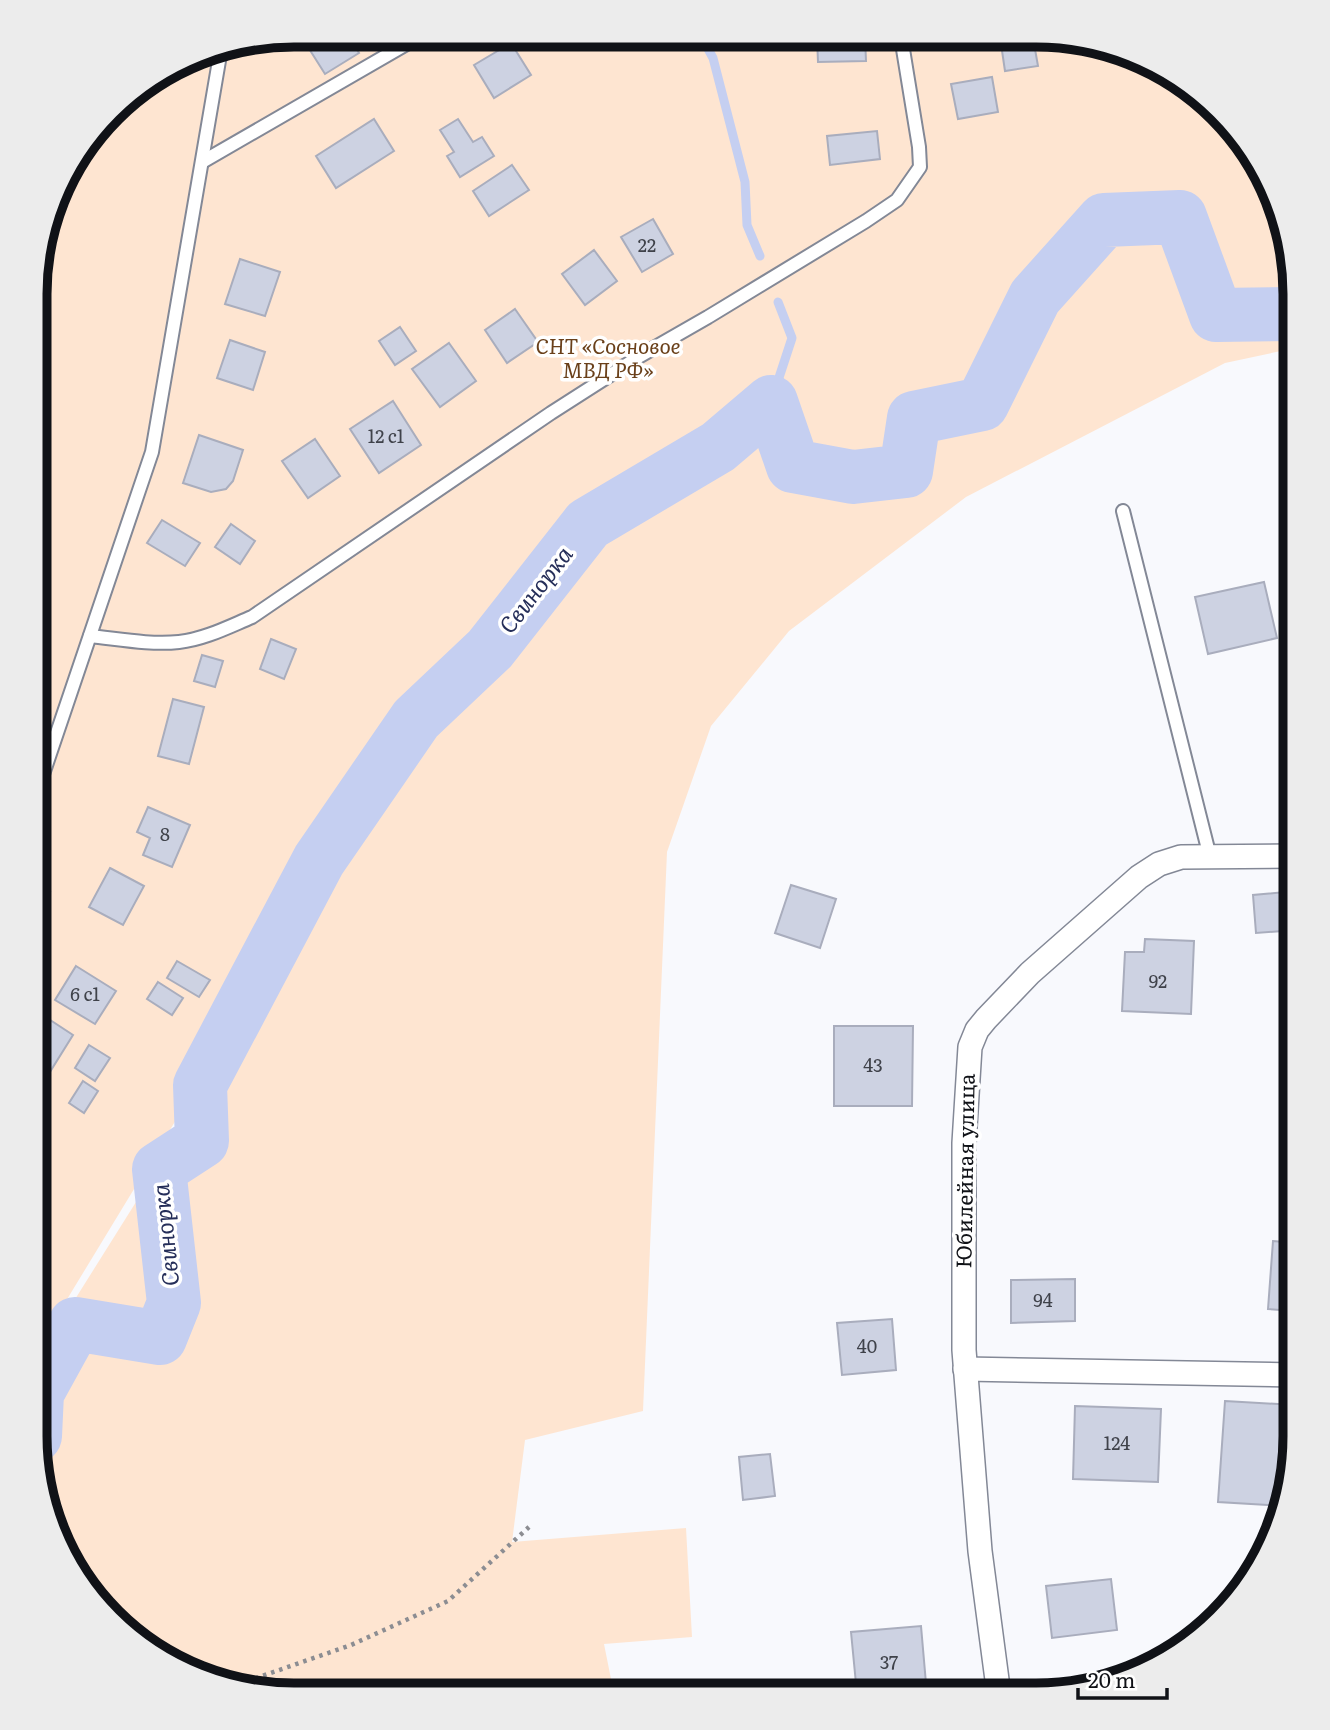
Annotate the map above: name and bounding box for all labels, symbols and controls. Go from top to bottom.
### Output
house number: 22 [638,231,656,258]
park label: СНТ «Сосновое МВД РФ» [535,329,681,384]
house number: 12 с1 [368,422,404,449]
water label: Свинорка [489,538,579,640]
house number: 8 [160,820,170,847]
house number: 92 [1149,967,1167,994]
house number: 6 с1 [70,980,100,1007]
house number: 43 [863,1051,883,1078]
street label: Юбилейная улица [946,1073,981,1269]
water label: Свинорка [142,1182,186,1288]
house number: 94 [1033,1286,1053,1313]
house number: 40 [857,1332,877,1359]
house number: 124 [1104,1429,1130,1456]
house number: 37 [880,1648,898,1675]
scale bar [1078,1656,1167,1700]
text: 20 m [1088,1663,1135,1694]

